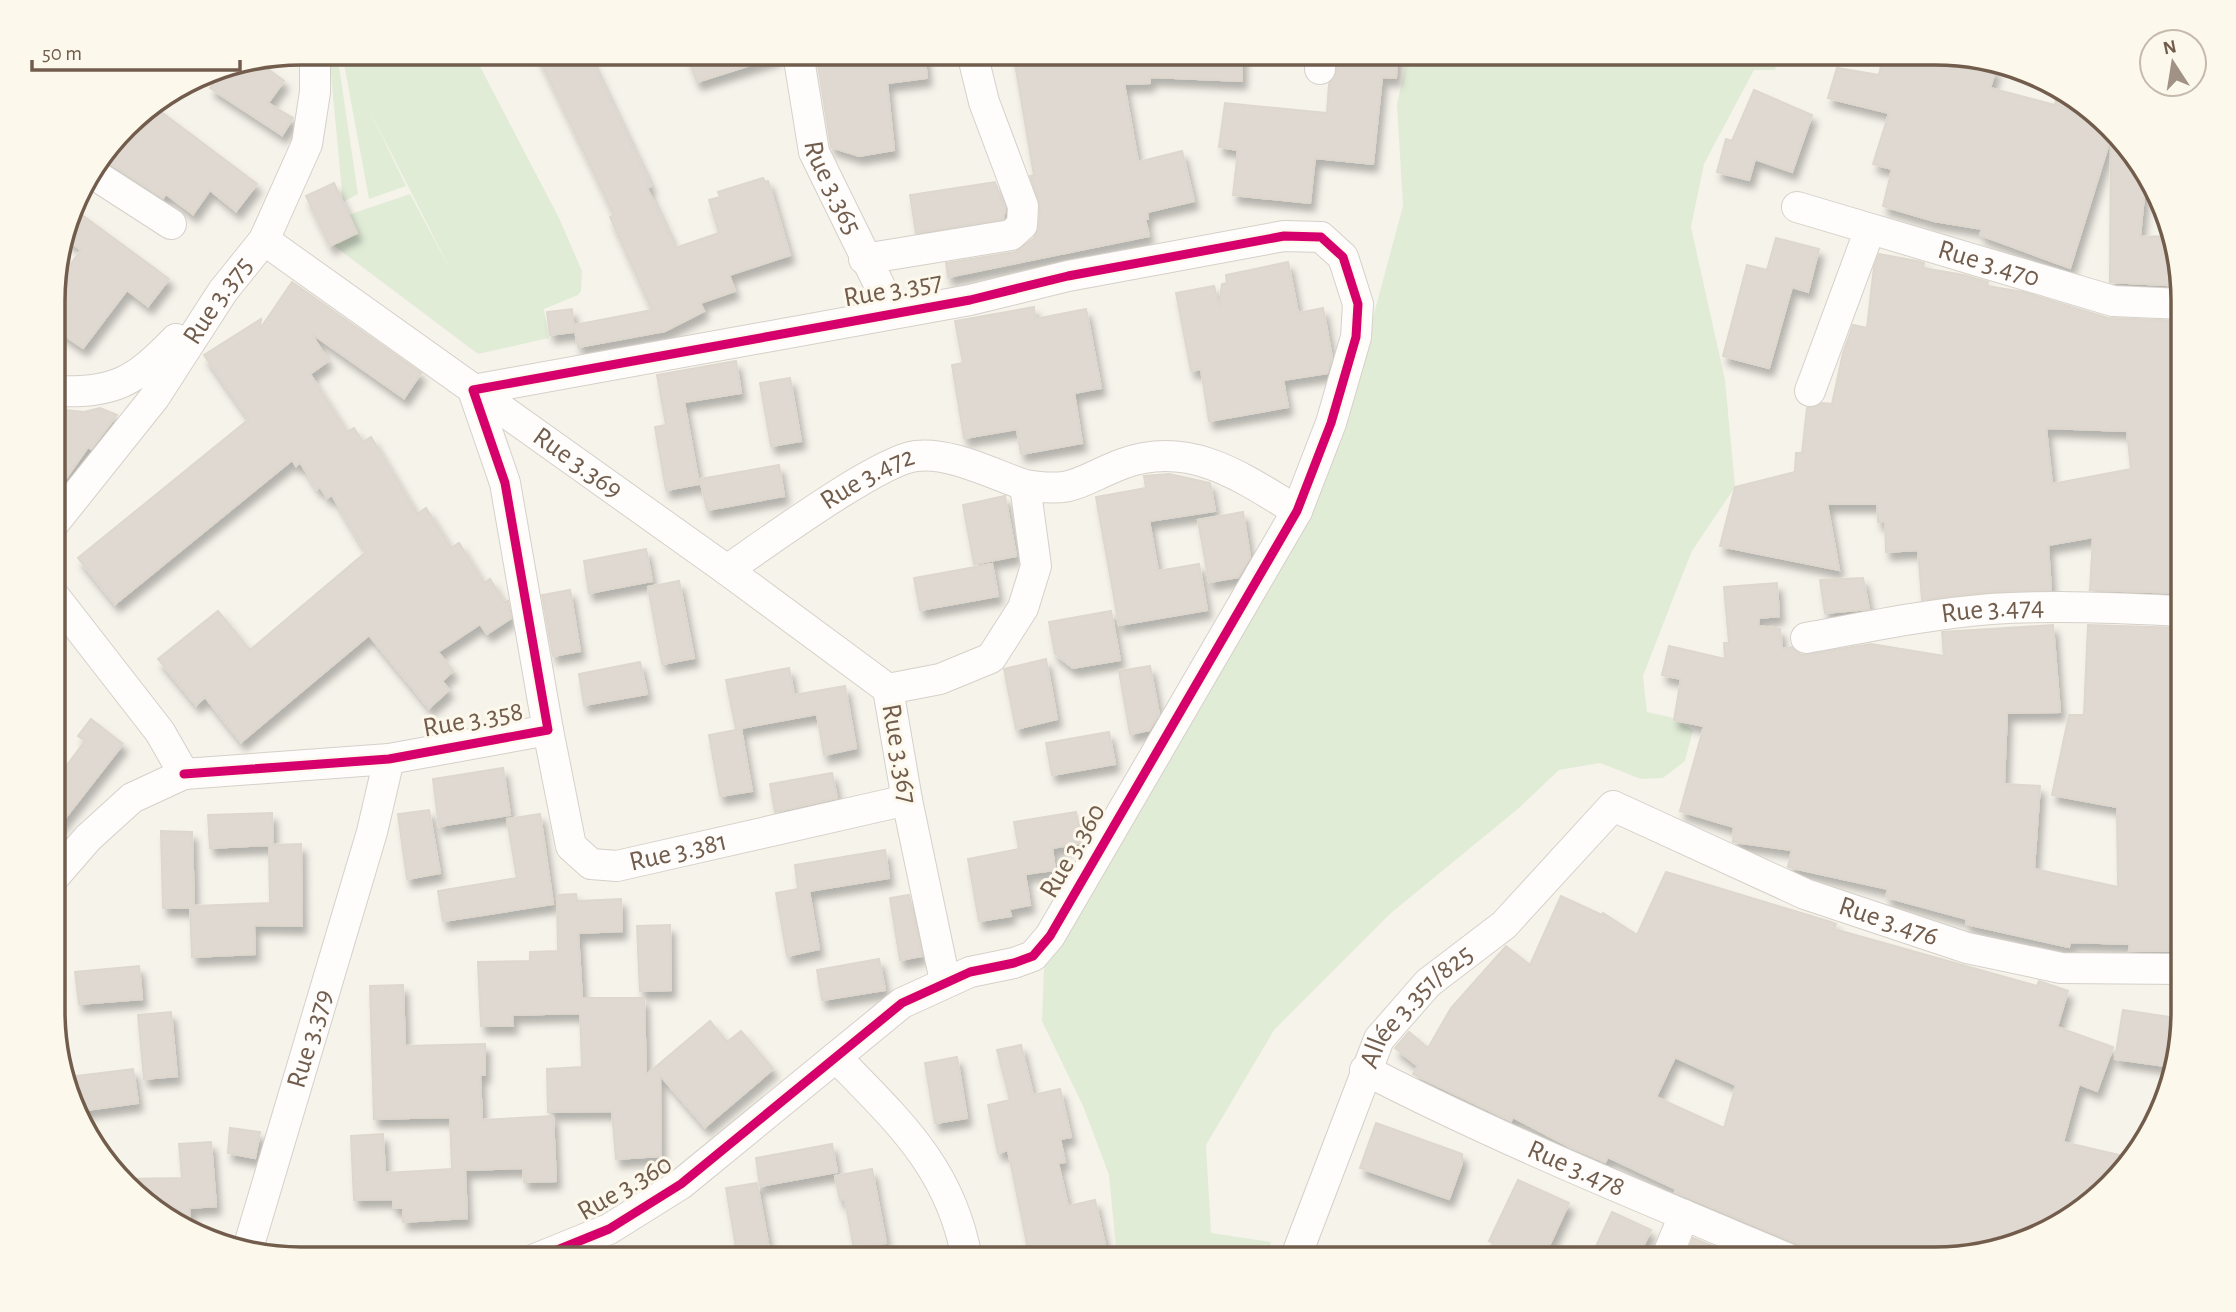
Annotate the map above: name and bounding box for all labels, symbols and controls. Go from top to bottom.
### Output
scale bar [32,28,240,72]
north arrow [2138,28,2208,98]
text: N [2161,37,2178,59]
text: 50 m [42,43,82,64]
street label: Rue 3.365 [798,139,866,239]
street label: Rue 3.470 [1935,236,2043,292]
street label: Rue 3.375 [178,252,258,350]
street label: Rue 3.357 [842,268,944,312]
street label: Rue 3.369 [528,422,627,505]
street label: Rue 3.472 [816,443,918,516]
street label: Rue 3.474 [1939,593,2045,628]
street label: Rue 3.358 [421,697,525,743]
street label: Rue 3.367 [876,702,922,806]
street label: Rue 3.360 [1035,799,1111,903]
street label: Rue 3.381 [627,827,730,877]
street label: Rue 3.476 [1835,892,1942,951]
street label: Allée 3.351/825 [1355,940,1478,1072]
street label: Rue 3.379 [283,986,338,1091]
street label: Rue 3.478 [1523,1135,1629,1202]
street label: Rue 3.360 [573,1150,677,1226]

